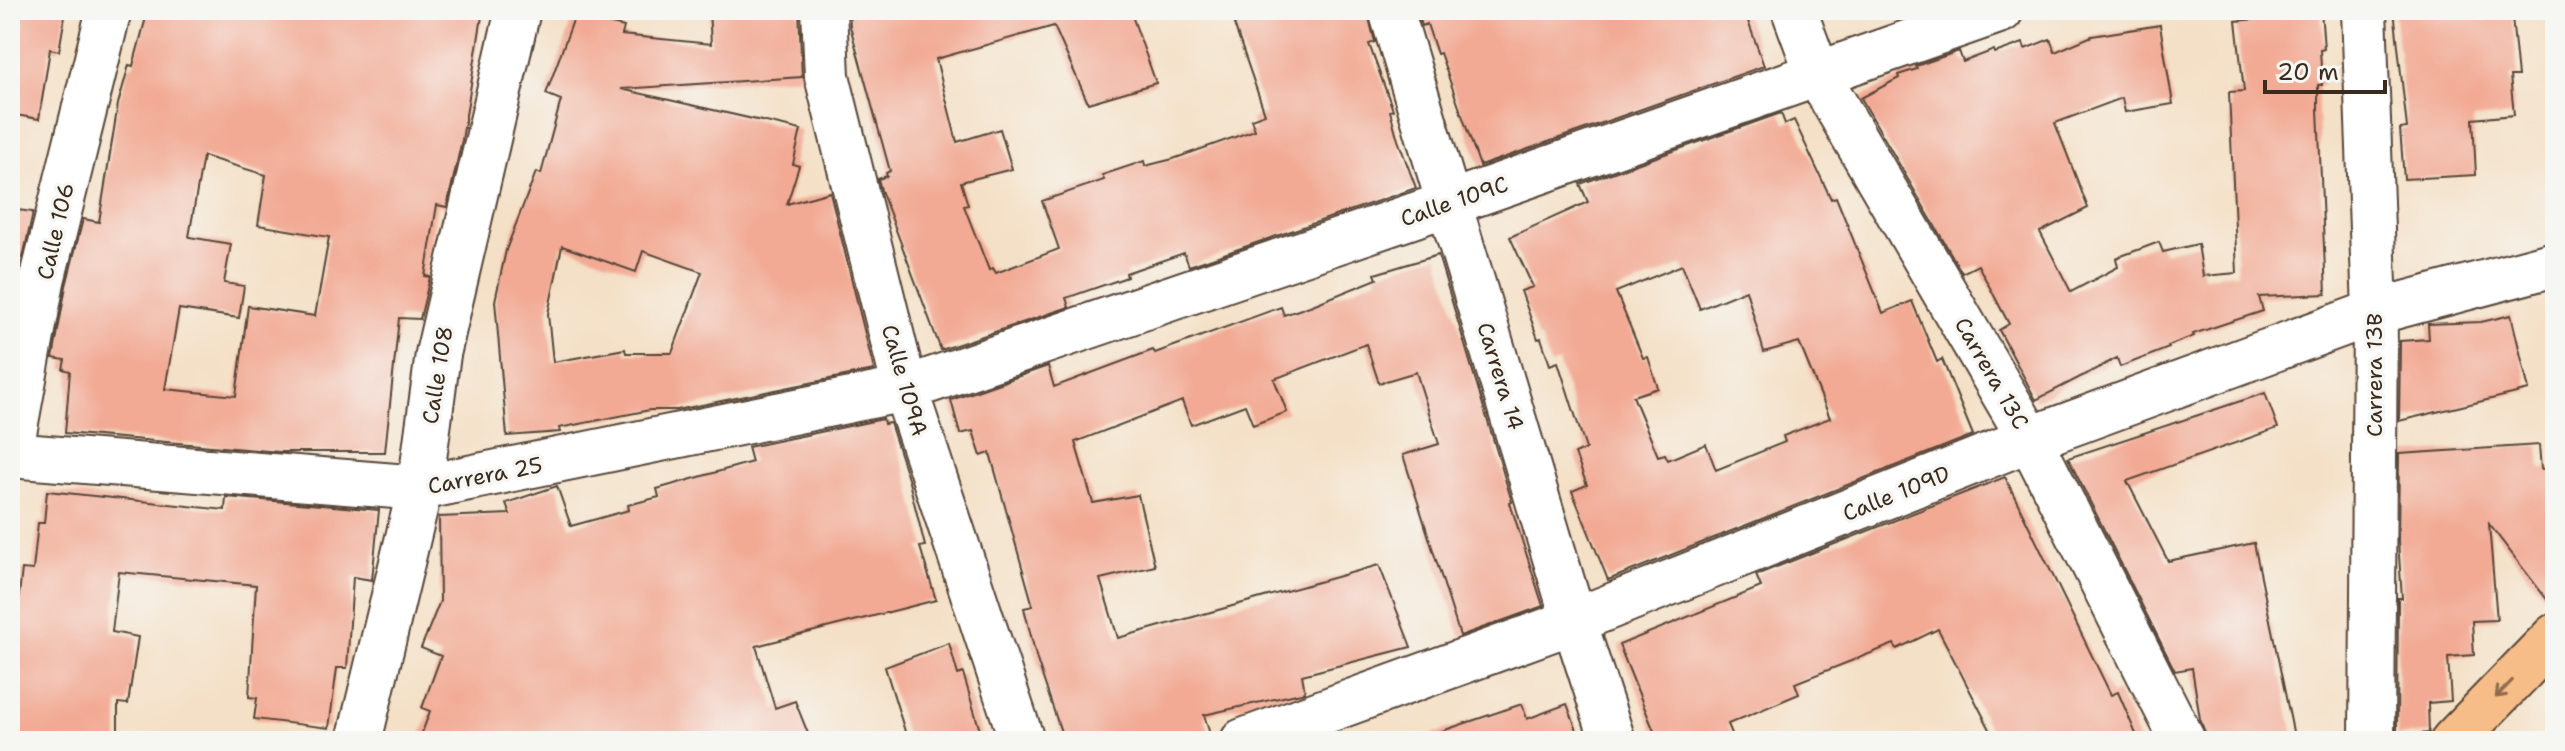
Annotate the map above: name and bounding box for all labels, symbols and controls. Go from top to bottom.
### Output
scale bar [2265,44,2385,94]
text: 20 m [2277,56,2339,88]
street label: Calle 109C [1396,170,1512,233]
street label: Calle 106 [30,180,81,282]
street label: Carrera 13C [1948,312,2035,434]
street label: Carrera 13B [2360,313,2389,437]
street label: Carrera 14 [1470,319,1531,434]
street label: Calle 109A [875,321,934,439]
street label: Calle 108 [415,324,460,426]
street label: Carrera 25 [425,450,545,501]
street label: Calle 109D [1838,459,1954,528]
one-way arrow [2495,679,2514,698]

